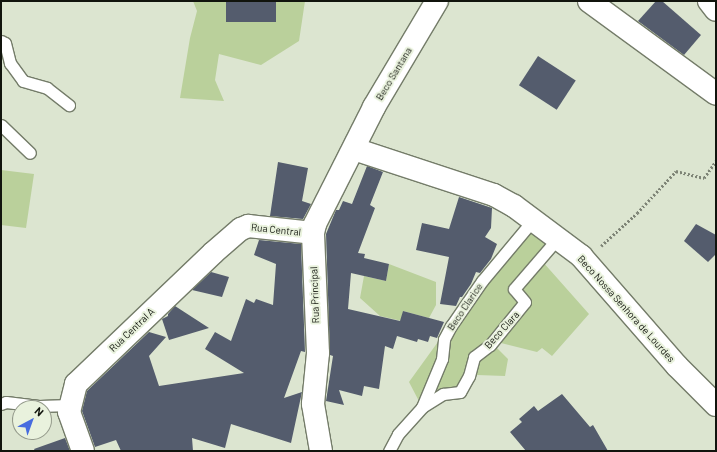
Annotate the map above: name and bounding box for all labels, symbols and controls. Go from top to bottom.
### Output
street label: Beco Santana [373,45,415,103]
street label: Rua Central [250,221,302,239]
street label: Beco Nossa Senhora de Lourdes [575,253,677,365]
street label: Rua Principal [308,266,322,324]
street label: Beco Clarice [445,281,485,333]
street label: Rua Central A [107,306,157,354]
street label: Beco Clara [482,309,522,351]
north arrow [12,400,52,440]
text: N [33,404,47,419]

